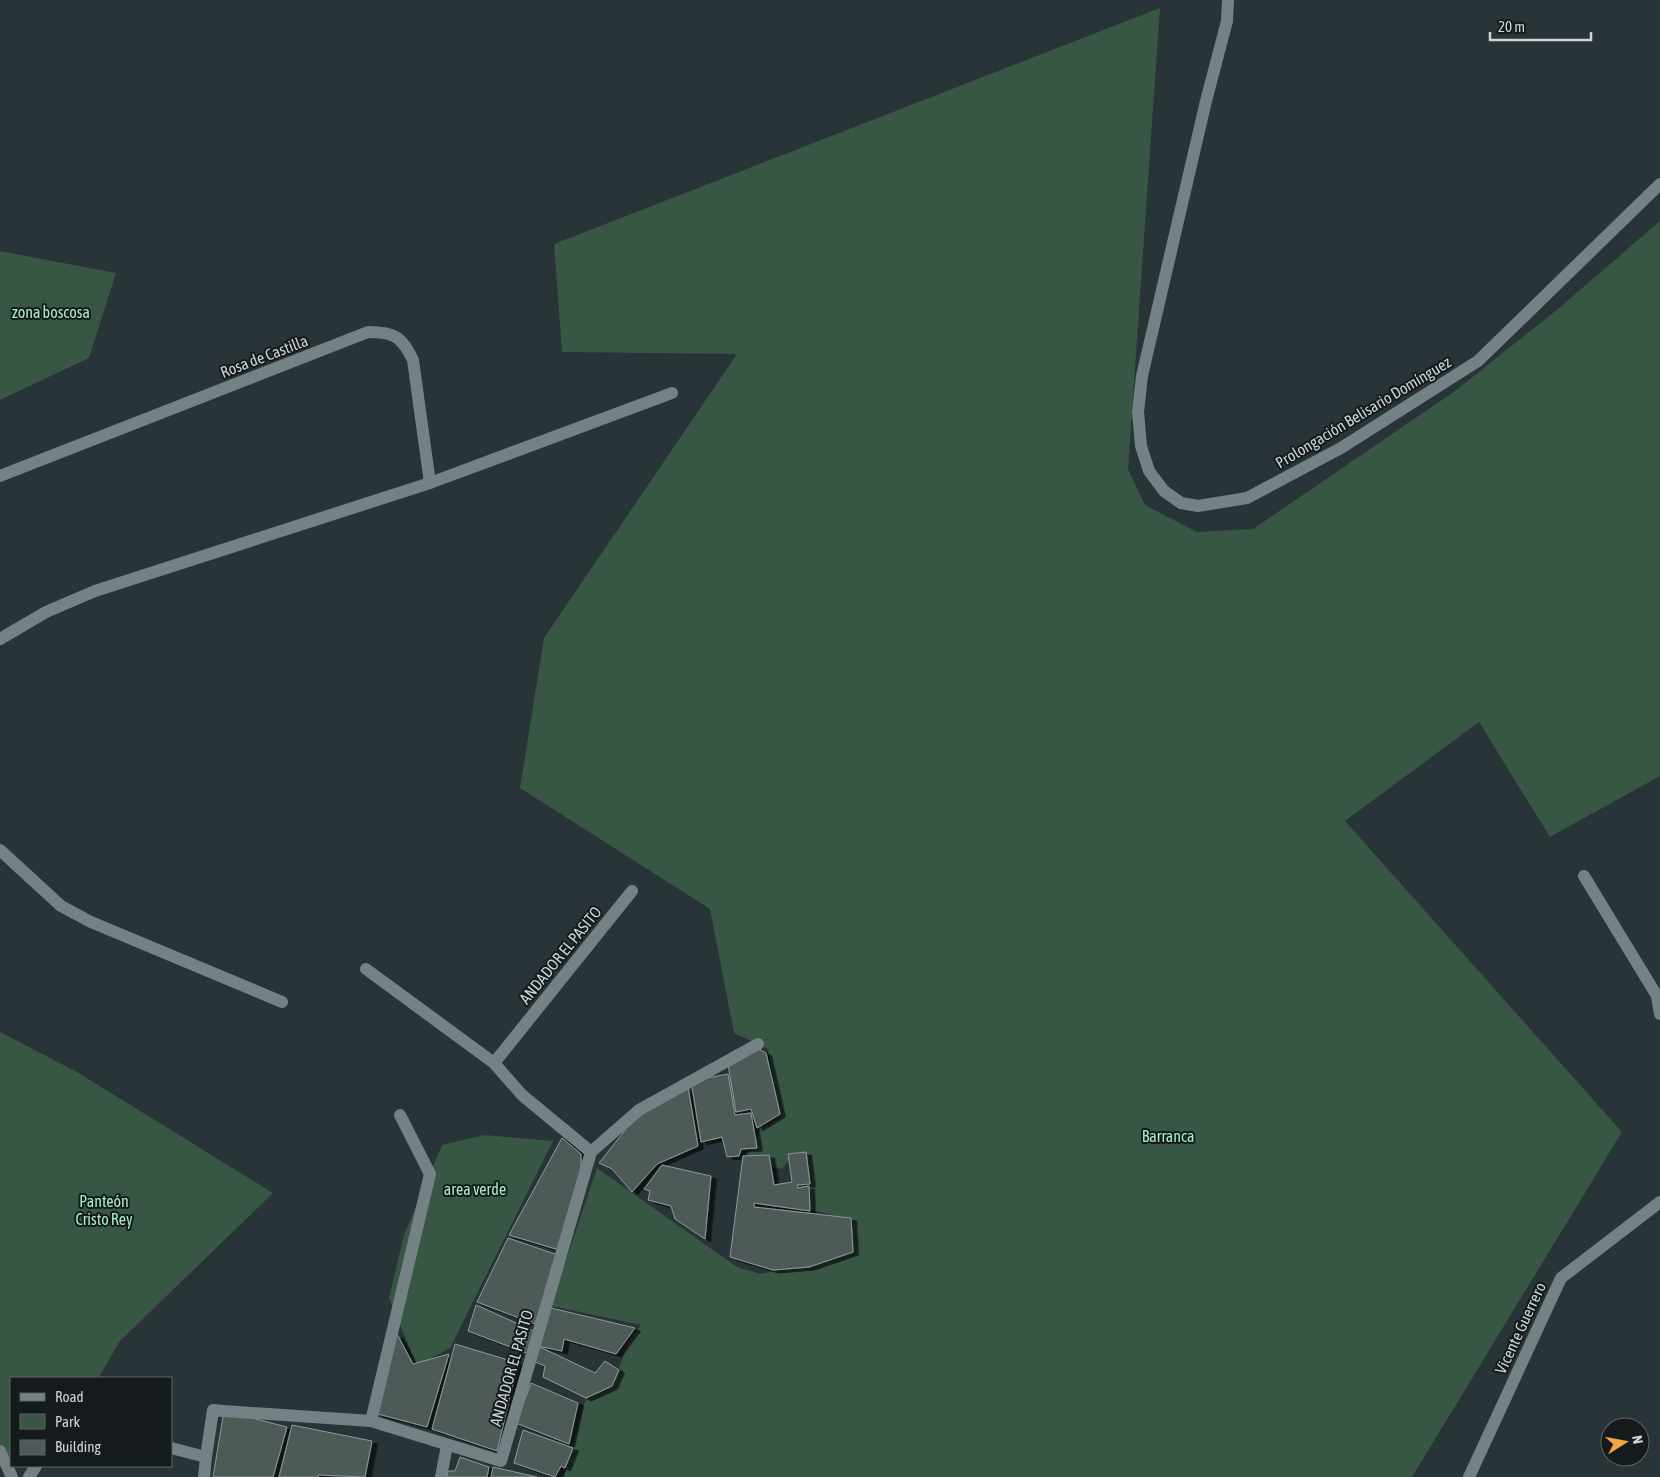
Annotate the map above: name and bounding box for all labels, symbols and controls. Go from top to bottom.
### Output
scale bar [1490,10,1591,42]
text: 20 m [1498,18,1525,35]
park label: zona boscosa [12,303,90,321]
street label: Rosa de Castilla [218,331,310,381]
street label: Prolongación Belisario Domínguez [1272,352,1455,472]
street label: ANDADOR EL PASITO [515,903,605,1007]
park label: Barranca [1142,1127,1194,1145]
park label: area verde [444,1180,506,1198]
park label: Panteón Cristo Rey [75,1192,133,1229]
street label: Vicente Guerrero [1491,1279,1549,1377]
street label: ANDADOR EL PASITO [486,1308,536,1428]
legend [10,1377,172,1467]
text: Road [55,1388,84,1405]
text: Park [55,1413,80,1430]
north arrow [1600,1417,1650,1467]
text: N [1629,1434,1646,1445]
text: Building [55,1438,101,1455]

